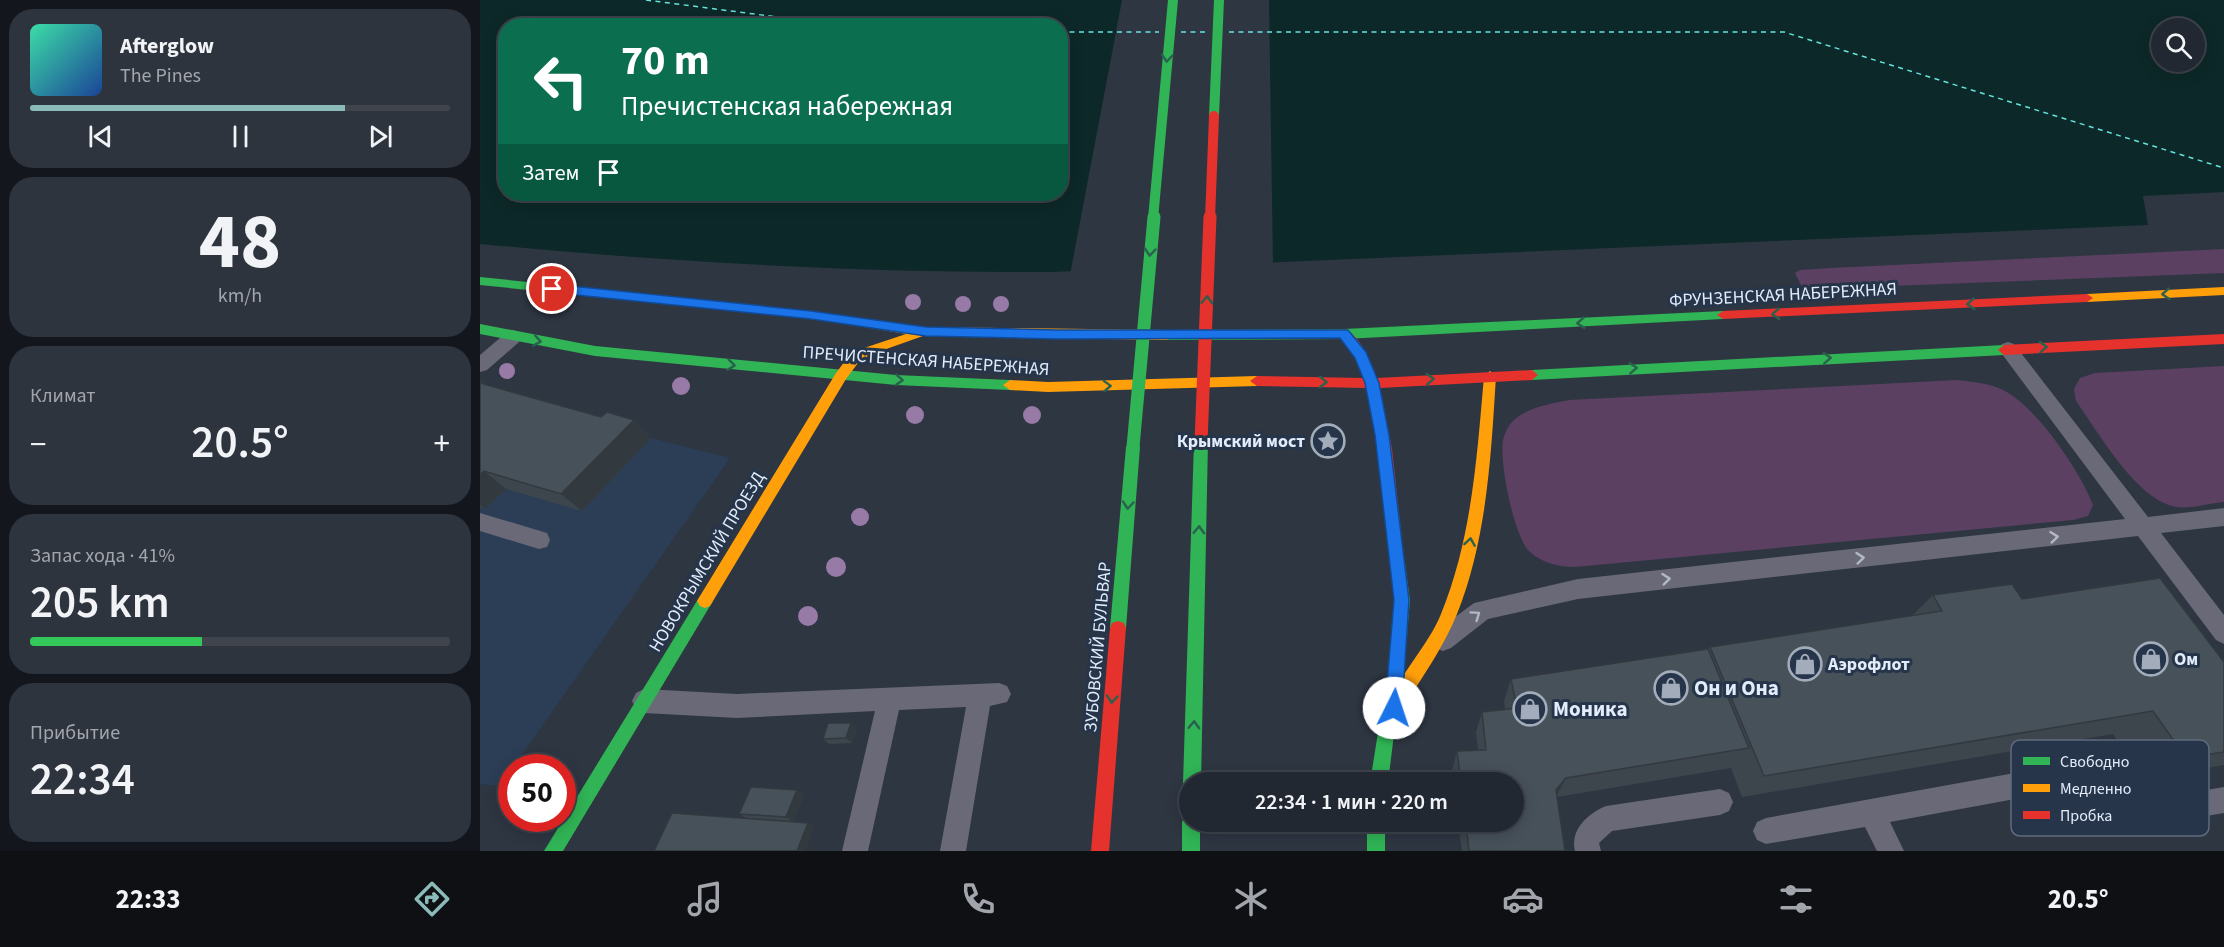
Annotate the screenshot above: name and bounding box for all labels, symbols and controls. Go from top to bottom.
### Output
map controls [2151,18,2205,72]
button: search [2151,18,2205,72]
text: Afterglow [120,30,214,62]
text: 70 m [621,31,710,91]
icon: left [522,42,600,120]
one-way arrow [1161,54,1174,63]
text: The Pines [120,62,201,90]
text: Пречистенская набережная [621,87,953,126]
icon: previous [84,120,117,153]
icon: pause [224,120,257,153]
icon: next [364,120,397,153]
icon: arrive [592,156,625,189]
text: Затем [522,157,580,189]
text: 48 [199,187,281,298]
one-way arrow [1144,248,1157,257]
pin [526,263,577,314]
icon: arrive [535,272,568,305]
street label: ФРУНЗЕНСКАЯ НАБЕРЕЖНАЯ [1669,277,1897,313]
text: km/h [218,282,262,310]
one-way arrow [2161,287,2170,300]
one-way arrow [1201,296,1213,305]
one-way arrow [1966,298,1975,311]
one-way arrow [1772,307,1781,320]
one-way arrow [1577,316,1586,329]
one-way arrow [533,335,542,347]
street label: ПРЕЧИСТЕНСКАЯ НАБЕРЕЖНАЯ [802,340,1050,382]
one-way arrow [2039,341,2048,354]
one-way arrow [1823,352,1832,365]
one-way arrow [726,358,735,371]
one-way arrow [1628,362,1637,375]
one-way arrow [895,373,904,386]
one-way arrow [1426,373,1435,386]
one-way arrow [1319,376,1328,388]
one-way arrow [1102,379,1111,392]
text: Климат [30,382,96,410]
text: 20.5° [191,411,289,475]
text: − [30,421,46,468]
text: + [434,421,450,468]
place icon: Крымский мост [1310,423,1346,459]
place label: Крымский мост [1177,429,1305,454]
street label: НОВОКРЫМСКИЙ ПРОЕЗД [643,467,771,657]
one-way arrow [1122,501,1135,510]
one-way arrow [1193,525,1205,534]
one-way arrow [2049,531,2058,544]
one-way arrow [1463,538,1475,547]
text: Запас хода · 41% [30,542,175,570]
one-way arrow [1855,552,1864,565]
street label: ЗУБОВСКИЙ БУЛЬВАР [1078,561,1118,733]
text: 205 km [30,571,170,635]
one-way arrow [1661,574,1670,586]
one-way arrow [1469,611,1480,622]
shop icon: Ом [2133,641,2169,677]
shop icon: Аэрофлот [1787,646,1823,682]
place label: Ом [2174,647,2198,672]
place label: Аэрофлот [1827,652,1910,677]
shop icon: Он и Она [1653,670,1689,706]
place label: Он и Она [1694,673,1779,703]
position arrow [1362,676,1426,740]
shop icon: Моника [1512,691,1548,727]
place label: Моника [1553,694,1628,724]
one-way arrow [1106,695,1119,704]
text: Прибытие [30,719,120,747]
one-way arrow [1188,720,1200,729]
legend [2011,740,2209,836]
text: 22:34 [30,748,135,812]
text: Свободно [2060,751,2130,773]
speed limit sign: 50 [498,754,576,832]
text: Медленно [2060,778,2131,800]
text: 22:34 · 1 мин · 220 m [1255,786,1448,818]
text: Пробка [2060,805,2112,827]
icon: directions [411,878,453,920]
icon: music [684,878,726,920]
icon: phone [957,878,999,920]
icon: climate [1230,878,1272,920]
icon: car [1502,878,1544,920]
icon: filters [1775,878,1817,920]
text: 22:33 [115,880,181,919]
text: 20.5° [2048,880,2109,919]

